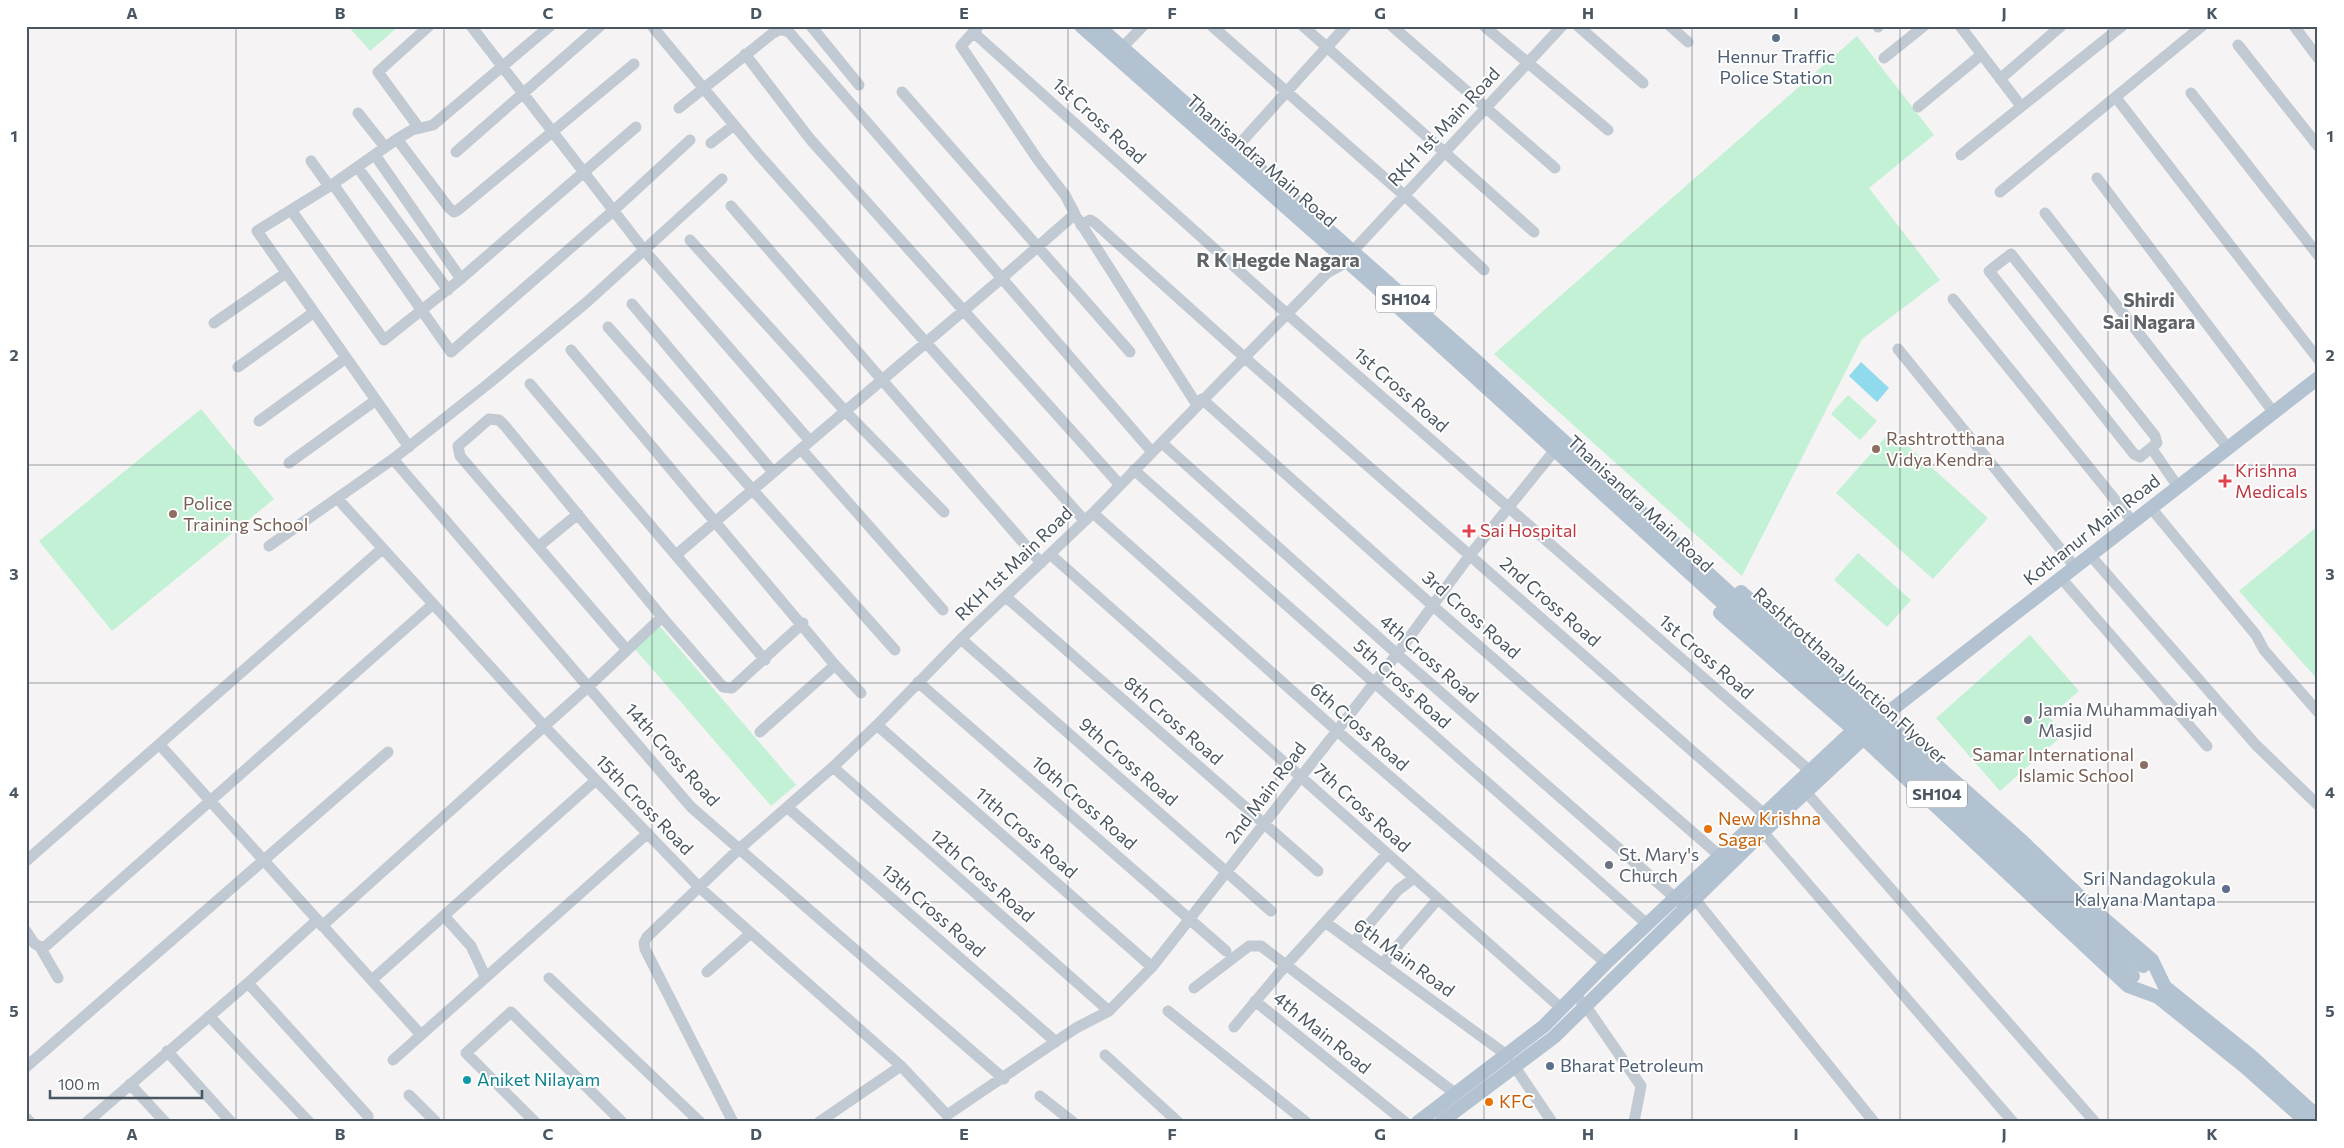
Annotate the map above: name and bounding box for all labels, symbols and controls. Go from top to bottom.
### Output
text: A [126,3,138,22]
text: B [335,3,346,22]
text: C [543,3,554,22]
text: D [750,3,762,22]
text: E [959,3,969,22]
text: F [1167,3,1177,22]
text: G [1374,3,1386,22]
text: H [1582,3,1594,22]
text: I [1793,3,1799,22]
text: J [2001,3,2007,22]
text: K [2206,3,2218,22]
marker: Hennur Traffic Police Station [1770,32,1782,44]
place label: Hennur Traffic Police Station [1717,45,1835,88]
street label: RKH 1st Main Road [1382,62,1504,190]
street label: 1st Cross Road [1048,73,1151,168]
street label: Thanisandra Main Road [1182,89,1341,231]
text: 1 [10,126,18,145]
text: 1 [2326,126,2334,145]
district label: R K Hegde Nagara [1196,247,1360,271]
road number: SH104 [1376,286,1436,312]
district label: Shirdi Sai Nagara [2103,288,2195,333]
street label: 1st Cross Road [1350,342,1454,436]
text: 2 [9,345,19,364]
text: 2 [2325,345,2335,364]
place label: Rashtrotthana Vidya Kendra [1886,427,2005,470]
street label: Thanisandra Main Road [1563,430,1718,577]
marker: Rashtrotthana Vidya Kendra [1870,443,1882,455]
place label: Krishna Medicals [2235,459,2308,502]
street label: Kothanur Main Road [2019,469,2164,589]
marker: Krishna Medicals [2219,475,2231,487]
place label: Police Training School [183,492,308,535]
street label: RKH 1st Main Road [950,502,1077,625]
marker: Police Training School [167,508,179,520]
place label: Sai Hospital [1480,519,1577,541]
marker: Sai Hospital [1462,524,1476,538]
street label: 2nd Cross Road [1496,552,1605,651]
text: 3 [9,564,19,583]
text: 3 [2325,564,2335,583]
street label: 3rd Cross Road [1418,566,1525,663]
street label: Rashtrotthana Junction Flyover [1749,582,1952,768]
street label: 4th Cross Road [1376,609,1484,707]
street label: 1st Cross Road [1655,609,1759,703]
street label: 5th Cross Road [1350,634,1456,733]
street label: 8th Cross Road [1120,671,1228,769]
street label: 6th Cross Road [1306,677,1414,775]
street label: 14th Cross Road [621,698,725,810]
place label: Jamia Muhammadiyah Masjid [2038,698,2218,741]
street label: 9th Cross Road [1075,712,1183,810]
marker: Jamia Muhammadiyah Masjid [2022,714,2034,726]
street label: 2nd Main Road [1220,737,1310,847]
place label: Samar International Islamic School [1972,743,2134,786]
street label: 15th Cross Road [591,750,698,859]
street label: 10th Cross Road [1028,751,1142,854]
street label: 7th Cross Road [1310,758,1415,856]
marker: Samar International Islamic School [2138,759,2150,771]
road number: SH104 [1907,781,1967,808]
text: 4 [9,782,19,801]
street label: 11th Cross Road [971,782,1082,883]
text: 4 [2325,782,2335,801]
place label: New Krishna Sagar [1718,807,1821,850]
marker: New Krishna Sagar [1702,823,1714,835]
street label: 12th Cross Road [926,824,1039,926]
place label: St. Mary's Church [1619,843,1699,886]
street label: 13th Cross Road [877,859,990,961]
marker: St. Mary's Church [1603,859,1615,871]
place label: Sri Nandagokula Kalyana Mantapa [2075,867,2216,910]
marker: Sri Nandagokula Kalyana Mantapa [2220,883,2232,895]
street label: 6th Main Road [1350,913,1459,1001]
street label: 4th Main Road [1270,986,1376,1078]
text: 5 [9,1001,19,1020]
text: 5 [2325,1001,2335,1020]
place label: Bharat Petroleum [1560,1054,1704,1076]
marker: Bharat Petroleum [1544,1060,1556,1072]
scale bar [50,1068,202,1100]
place label: Aniket Nilayam [477,1068,600,1090]
marker: Aniket Nilayam [461,1074,473,1086]
text: 100 m [58,1075,100,1093]
place label: KFC [1499,1090,1534,1112]
marker: KFC [1483,1096,1495,1108]
text: A [126,1124,138,1143]
text: B [335,1124,346,1143]
text: C [543,1124,554,1143]
text: D [750,1124,762,1143]
text: E [959,1124,969,1143]
text: F [1167,1124,1177,1143]
text: G [1374,1124,1386,1143]
text: H [1582,1124,1594,1143]
text: I [1793,1124,1799,1143]
text: J [2001,1124,2007,1143]
text: K [2206,1124,2218,1143]

